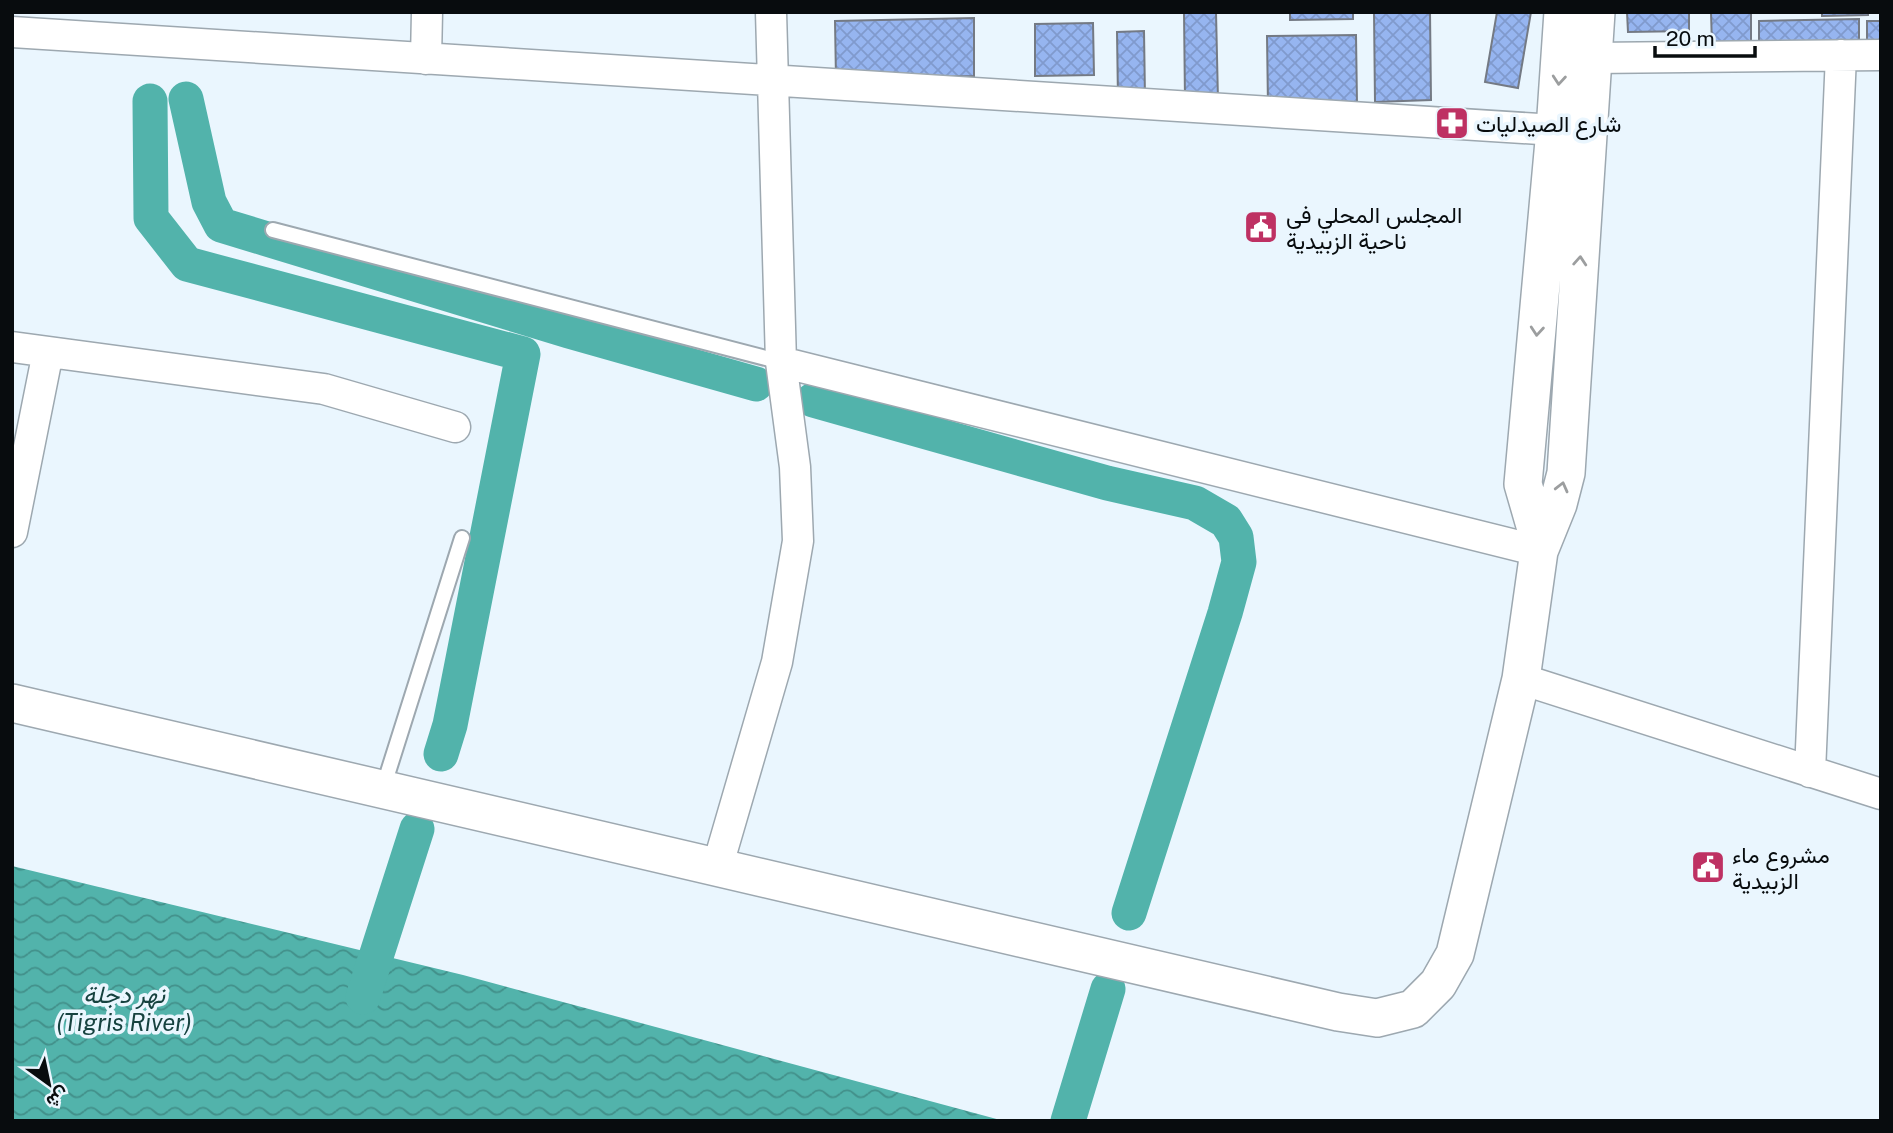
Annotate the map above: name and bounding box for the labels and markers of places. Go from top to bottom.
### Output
pharmacy icon: شارع الصيدليات [1433,104,1471,142]
place label: شارع الصيدليات [1476,110,1621,140]
place label: المجلس المحلي في ناحية الزبيدية [1286,201,1462,256]
public building icon: المجلس المحلي في ناحية الزبيدية [1242,208,1280,246]
place label: مشروع ماء الزبيدية [1732,841,1830,896]
public building icon: مشروع ماء الزبيدية [1689,848,1727,886]

